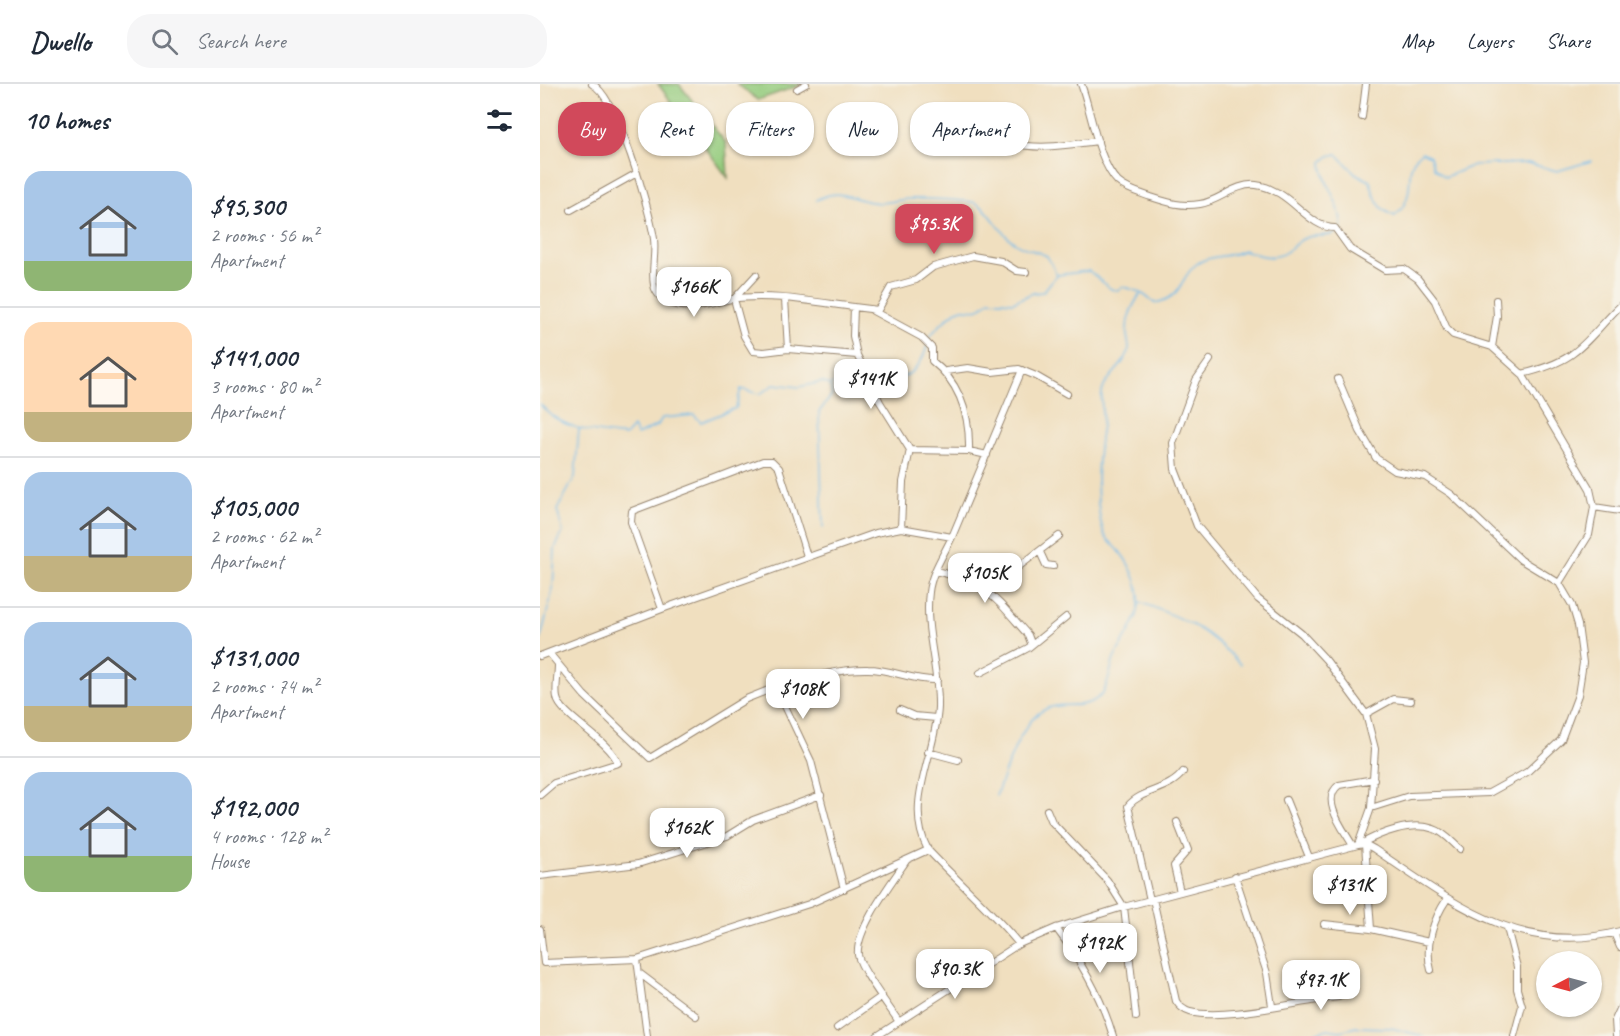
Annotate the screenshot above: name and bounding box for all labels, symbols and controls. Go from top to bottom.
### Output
search box [127,14,547,68]
text: Dwello [30,24,91,59]
icon: search [148,25,181,58]
text: Search here [196,27,286,55]
text: Map [1401,28,1434,54]
text: Layers [1467,28,1513,54]
text: Share [1546,28,1590,54]
chip: Buy [558,102,626,156]
chip: Rent [638,102,714,156]
chip: Filters [726,102,814,156]
chip: New [826,102,898,156]
chip: Apartment [910,102,1030,156]
text: 10 homes [24,104,109,137]
icon: filters [483,104,516,137]
text: $95,300 [210,190,285,223]
icon: home [72,195,144,267]
pin: $95.3K [885,204,983,255]
text: $95.3K [909,211,959,236]
text: 2 rooms · 56 m² [210,223,318,248]
text: Apartment [210,248,283,273]
pin: $166K [652,267,736,318]
text: $166K [671,274,718,299]
text: $141,000 [210,341,297,374]
icon: home [72,346,144,418]
pin: $141K [829,359,913,410]
text: $141K [848,366,894,391]
text: 3 rooms · 80 m² [210,374,318,399]
text: Apartment [210,399,283,424]
text: $105,000 [210,491,297,524]
icon: home [72,496,144,568]
text: 2 rooms · 62 m² [210,524,318,549]
text: Apartment [210,549,283,574]
pin: $105K [943,553,1027,604]
text: $105K [962,560,1008,585]
text: $131,000 [210,641,297,674]
icon: home [72,646,144,718]
pin: $108K [761,669,845,720]
text: 2 rooms · 74 m² [210,674,318,699]
text: $108K [780,676,826,701]
text: Apartment [210,699,283,724]
text: $192,000 [210,791,297,824]
icon: home [72,796,144,868]
pin: $162K [645,808,729,859]
text: $162K [664,815,710,840]
text: 4 rooms · 128 m² [210,824,327,849]
text: House [210,849,249,874]
pin: $131K [1308,865,1392,916]
text: $131K [1327,872,1373,897]
pin: $192K [1058,923,1142,974]
text: $192K [1077,930,1123,955]
pin: $90.3K [906,949,1004,1000]
north arrow [1536,951,1602,1017]
map controls [1536,951,1602,1017]
text: $90.3K [930,956,980,981]
pin: $97.1K [1272,960,1370,1011]
text: $97.1K [1296,967,1346,992]

